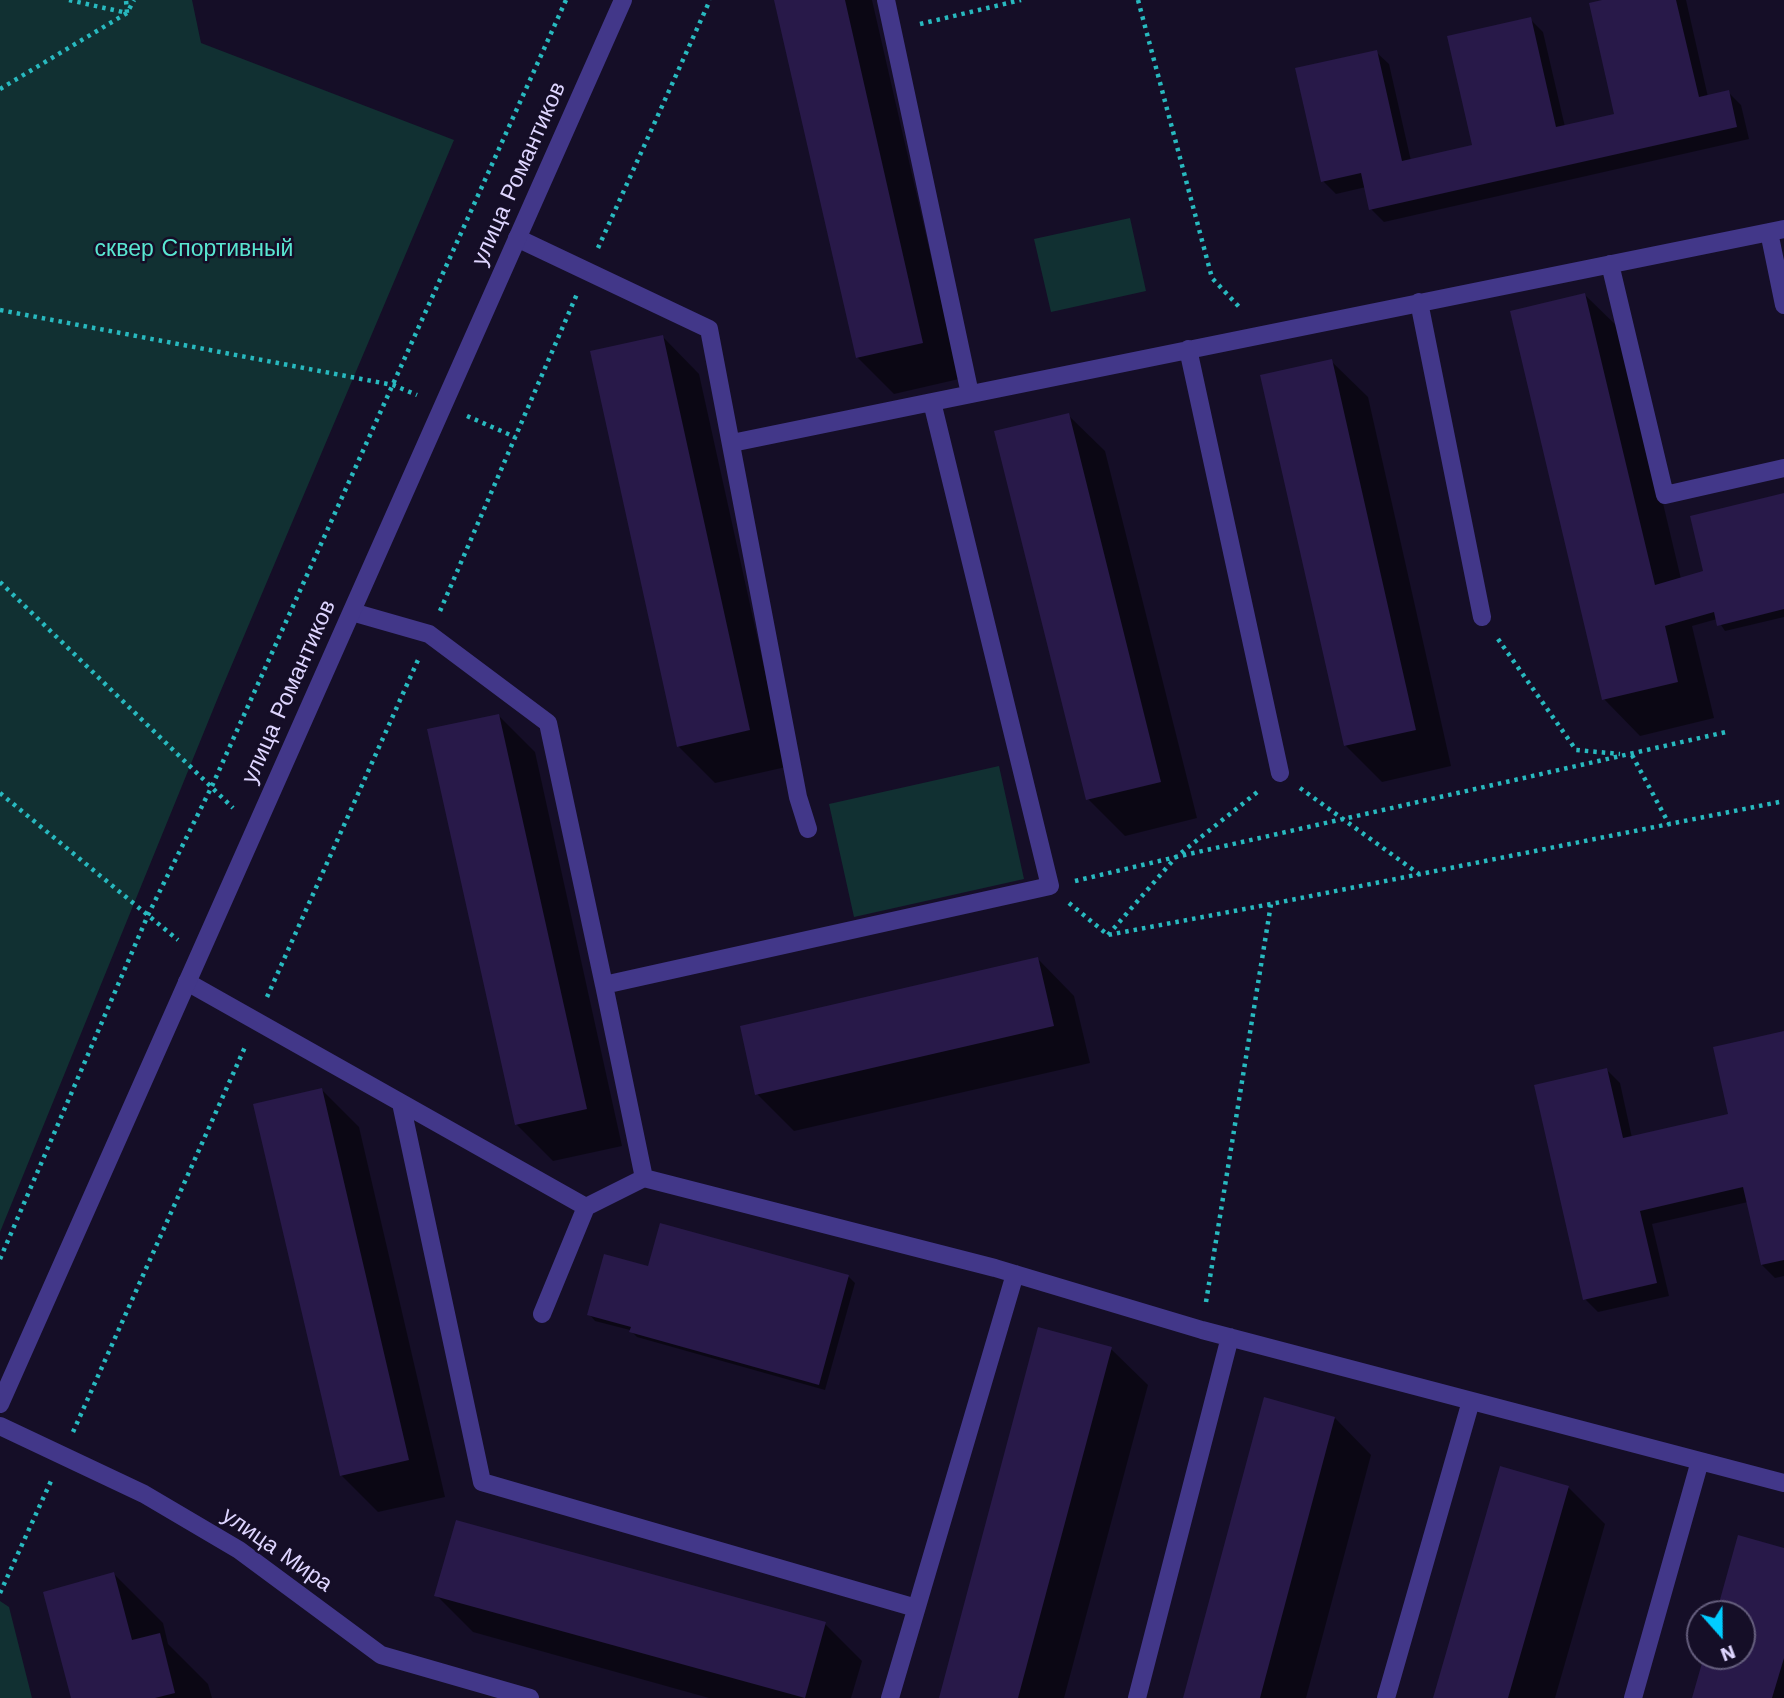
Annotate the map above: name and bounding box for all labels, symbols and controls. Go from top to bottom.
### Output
street label: улица Романтиков [466,78,572,270]
park label: сквер Спортивный [95,235,293,263]
street label: улица Романтиков [236,596,342,788]
street label: улица Мира [216,1502,338,1598]
north arrow [1686,1600,1756,1670]
text: N [1717,1640,1739,1666]

